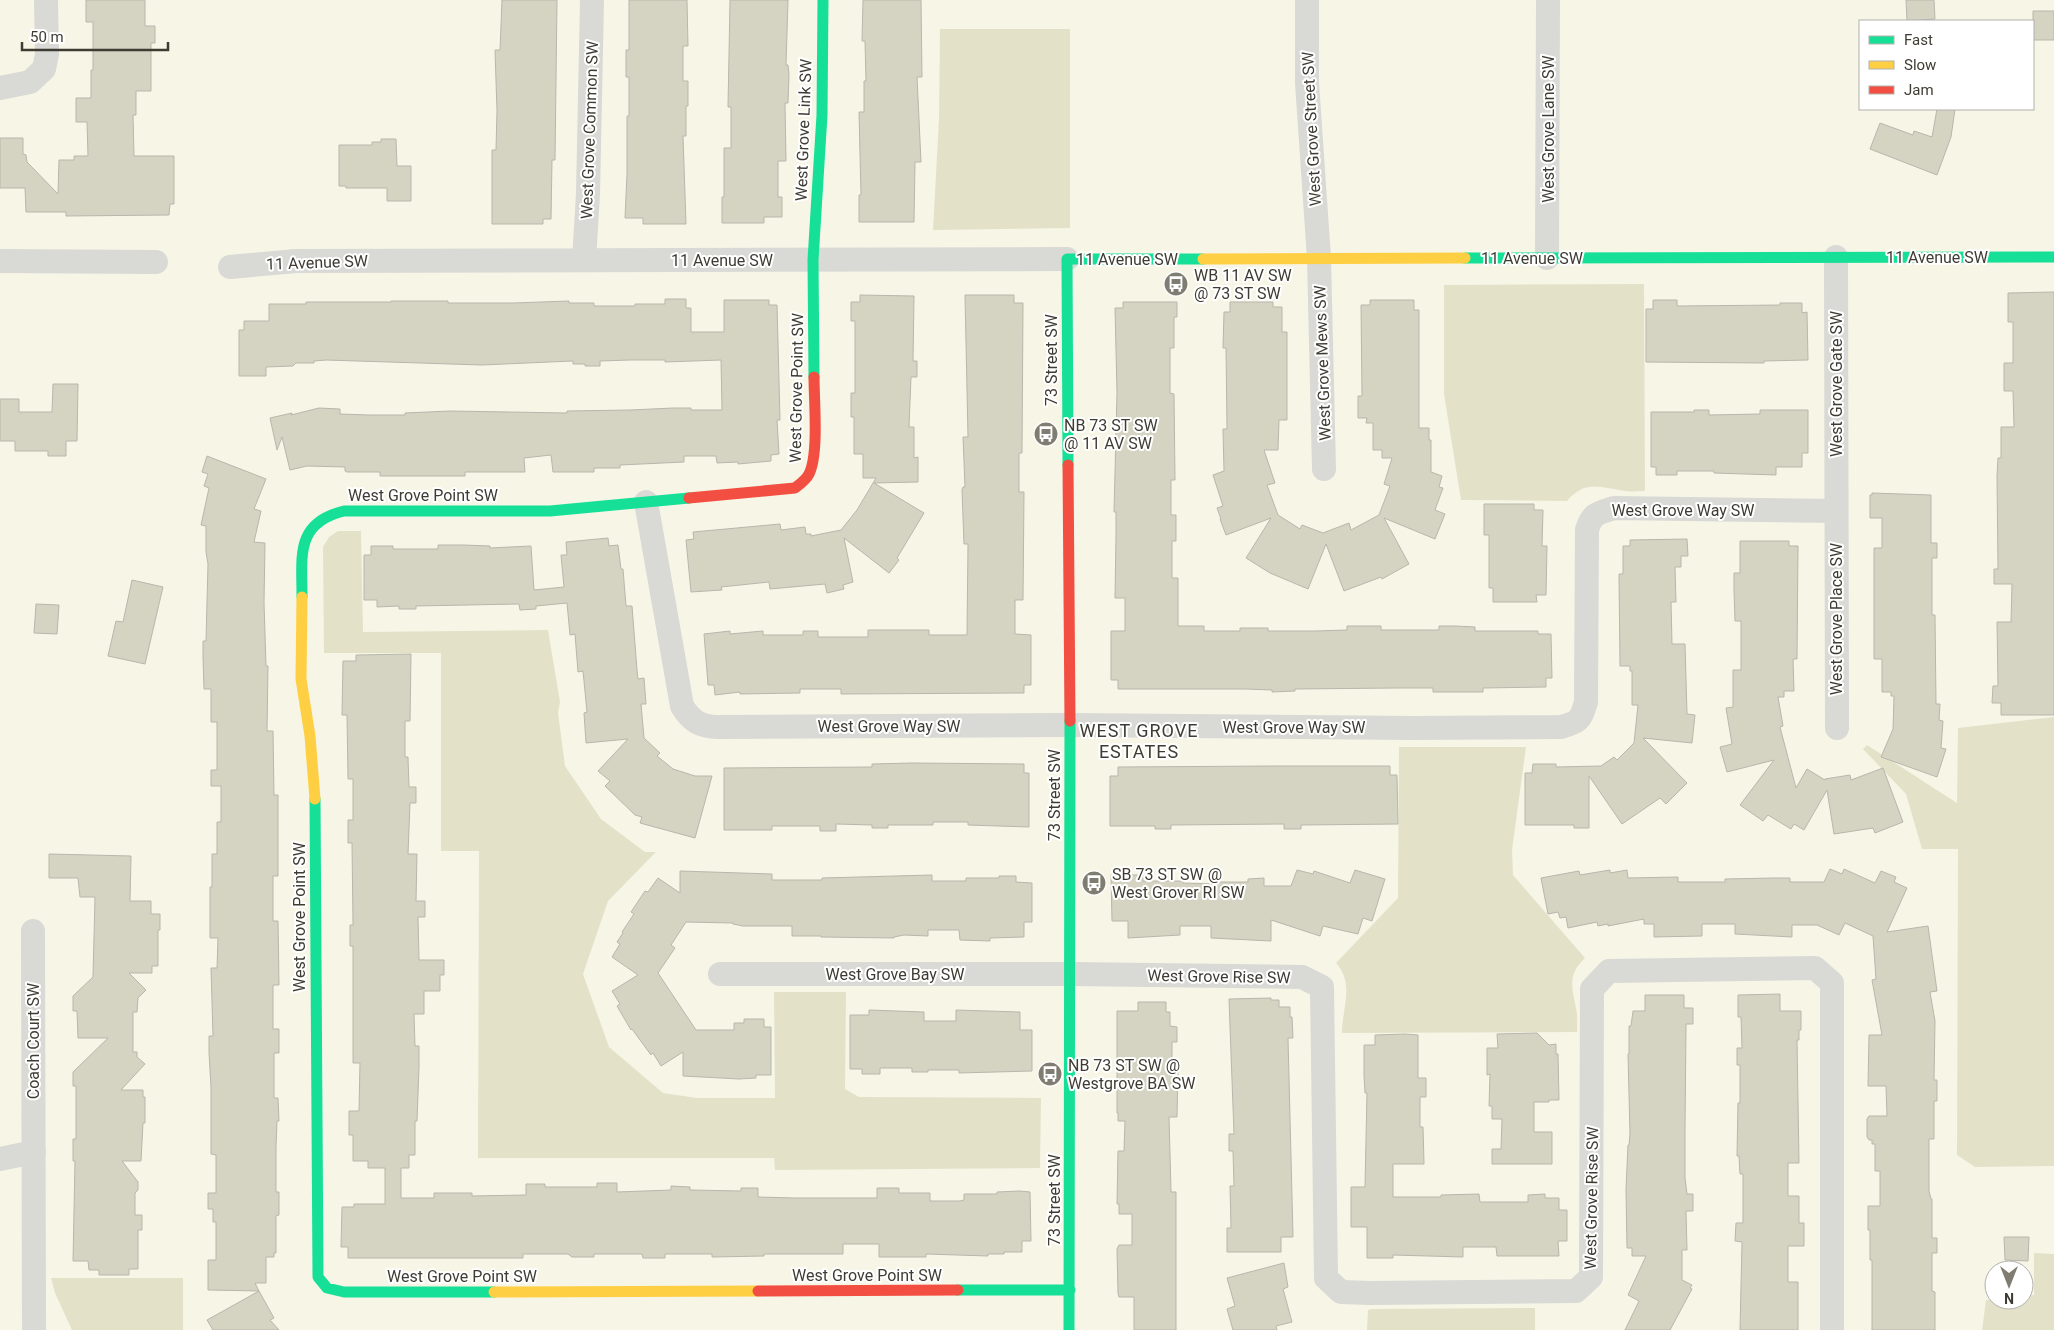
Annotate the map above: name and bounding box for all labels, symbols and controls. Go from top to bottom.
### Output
scale bar [22,20,169,52]
legend [1859,20,2034,110]
text: 50 m [30,28,64,46]
text: Fast [1904,31,1933,49]
street label: West Grove Common SW [577,41,602,219]
street label: West Grove Street SW [1298,51,1325,207]
street label: West Grove Lane SW [1539,55,1558,203]
text: Slow [1904,56,1936,74]
street label: West Grove Link SW [792,59,815,201]
text: Jam [1904,81,1934,99]
street label: 11 Avenue SW [1886,248,1988,267]
street label: 11 Avenue SW [1481,249,1583,268]
street label: 11 Avenue SW [1076,250,1178,269]
street label: 11 Avenue SW [266,251,368,274]
street label: 11 Avenue SW [671,251,773,270]
place label: WB 11 AV SW @ 73 ST SW [1194,266,1292,303]
bus stop icon: WB 11 AV SW @ 73 ST SW [1163,271,1189,297]
street label: West Grove Mews SW [1310,285,1335,441]
street label: West Grove Gate SW [1827,311,1846,457]
street label: West Grove Point SW [786,313,807,463]
street label: 73 Street SW [1042,314,1061,406]
place label: NB 73 ST SW @ 11 AV SW [1064,416,1158,453]
bus stop icon: NB 73 ST SW @ 11 AV SW [1033,421,1059,447]
street label: West Grove Point SW [348,486,498,505]
street label: West Grove Way SW [1612,501,1754,520]
street label: West Grove Place SW [1827,543,1846,695]
street label: West Grove Way SW [818,717,960,736]
street label: West Grove Way SW [1223,718,1365,737]
district label: WEST GROVE ESTATES [1080,720,1198,762]
street label: 73 Street SW [1045,749,1064,841]
street label: West Grove Point SW [290,842,309,992]
place label: SB 73 ST SW @ West Grover RI SW [1112,865,1244,902]
bus stop icon: SB 73 ST SW @ West Grover RI SW [1081,870,1107,896]
street label: West Grove Bay SW [826,965,964,984]
street label: West Grove Rise SW [1147,966,1291,987]
street label: Coach Court SW [24,983,43,1099]
place label: NB 73 ST SW @ Westgrove BA SW [1068,1056,1195,1093]
bus stop icon: NB 73 ST SW @ Westgrove BA SW [1037,1061,1063,1087]
street label: West Grove Rise SW [1581,1126,1602,1270]
street label: 73 Street SW [1045,1154,1064,1246]
north arrow [1984,1260,2034,1310]
street label: West Grove Point SW [792,1266,942,1285]
street label: West Grove Point SW [387,1267,537,1286]
text: N [2004,1290,2014,1306]

